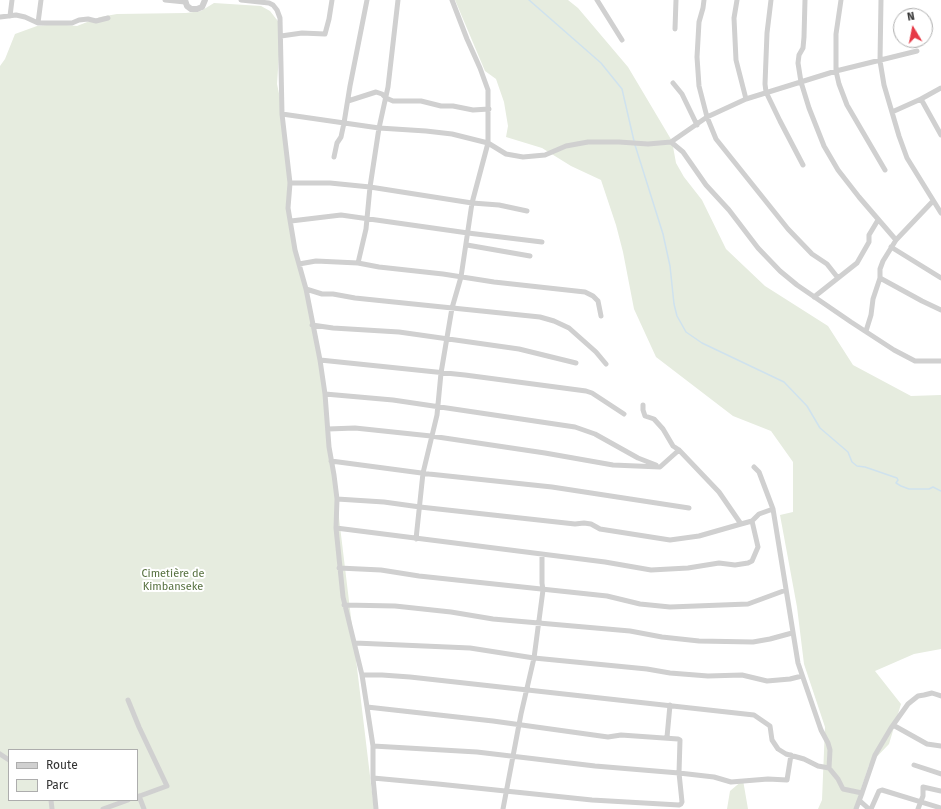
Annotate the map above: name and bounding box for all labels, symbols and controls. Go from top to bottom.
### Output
north arrow [893,8,933,48]
text: N [906,10,916,24]
park label: Cimetière de Kimbanseke [141,567,205,593]
legend [8,749,138,801]
text: Route [46,758,78,772]
text: Parc [46,778,69,792]

